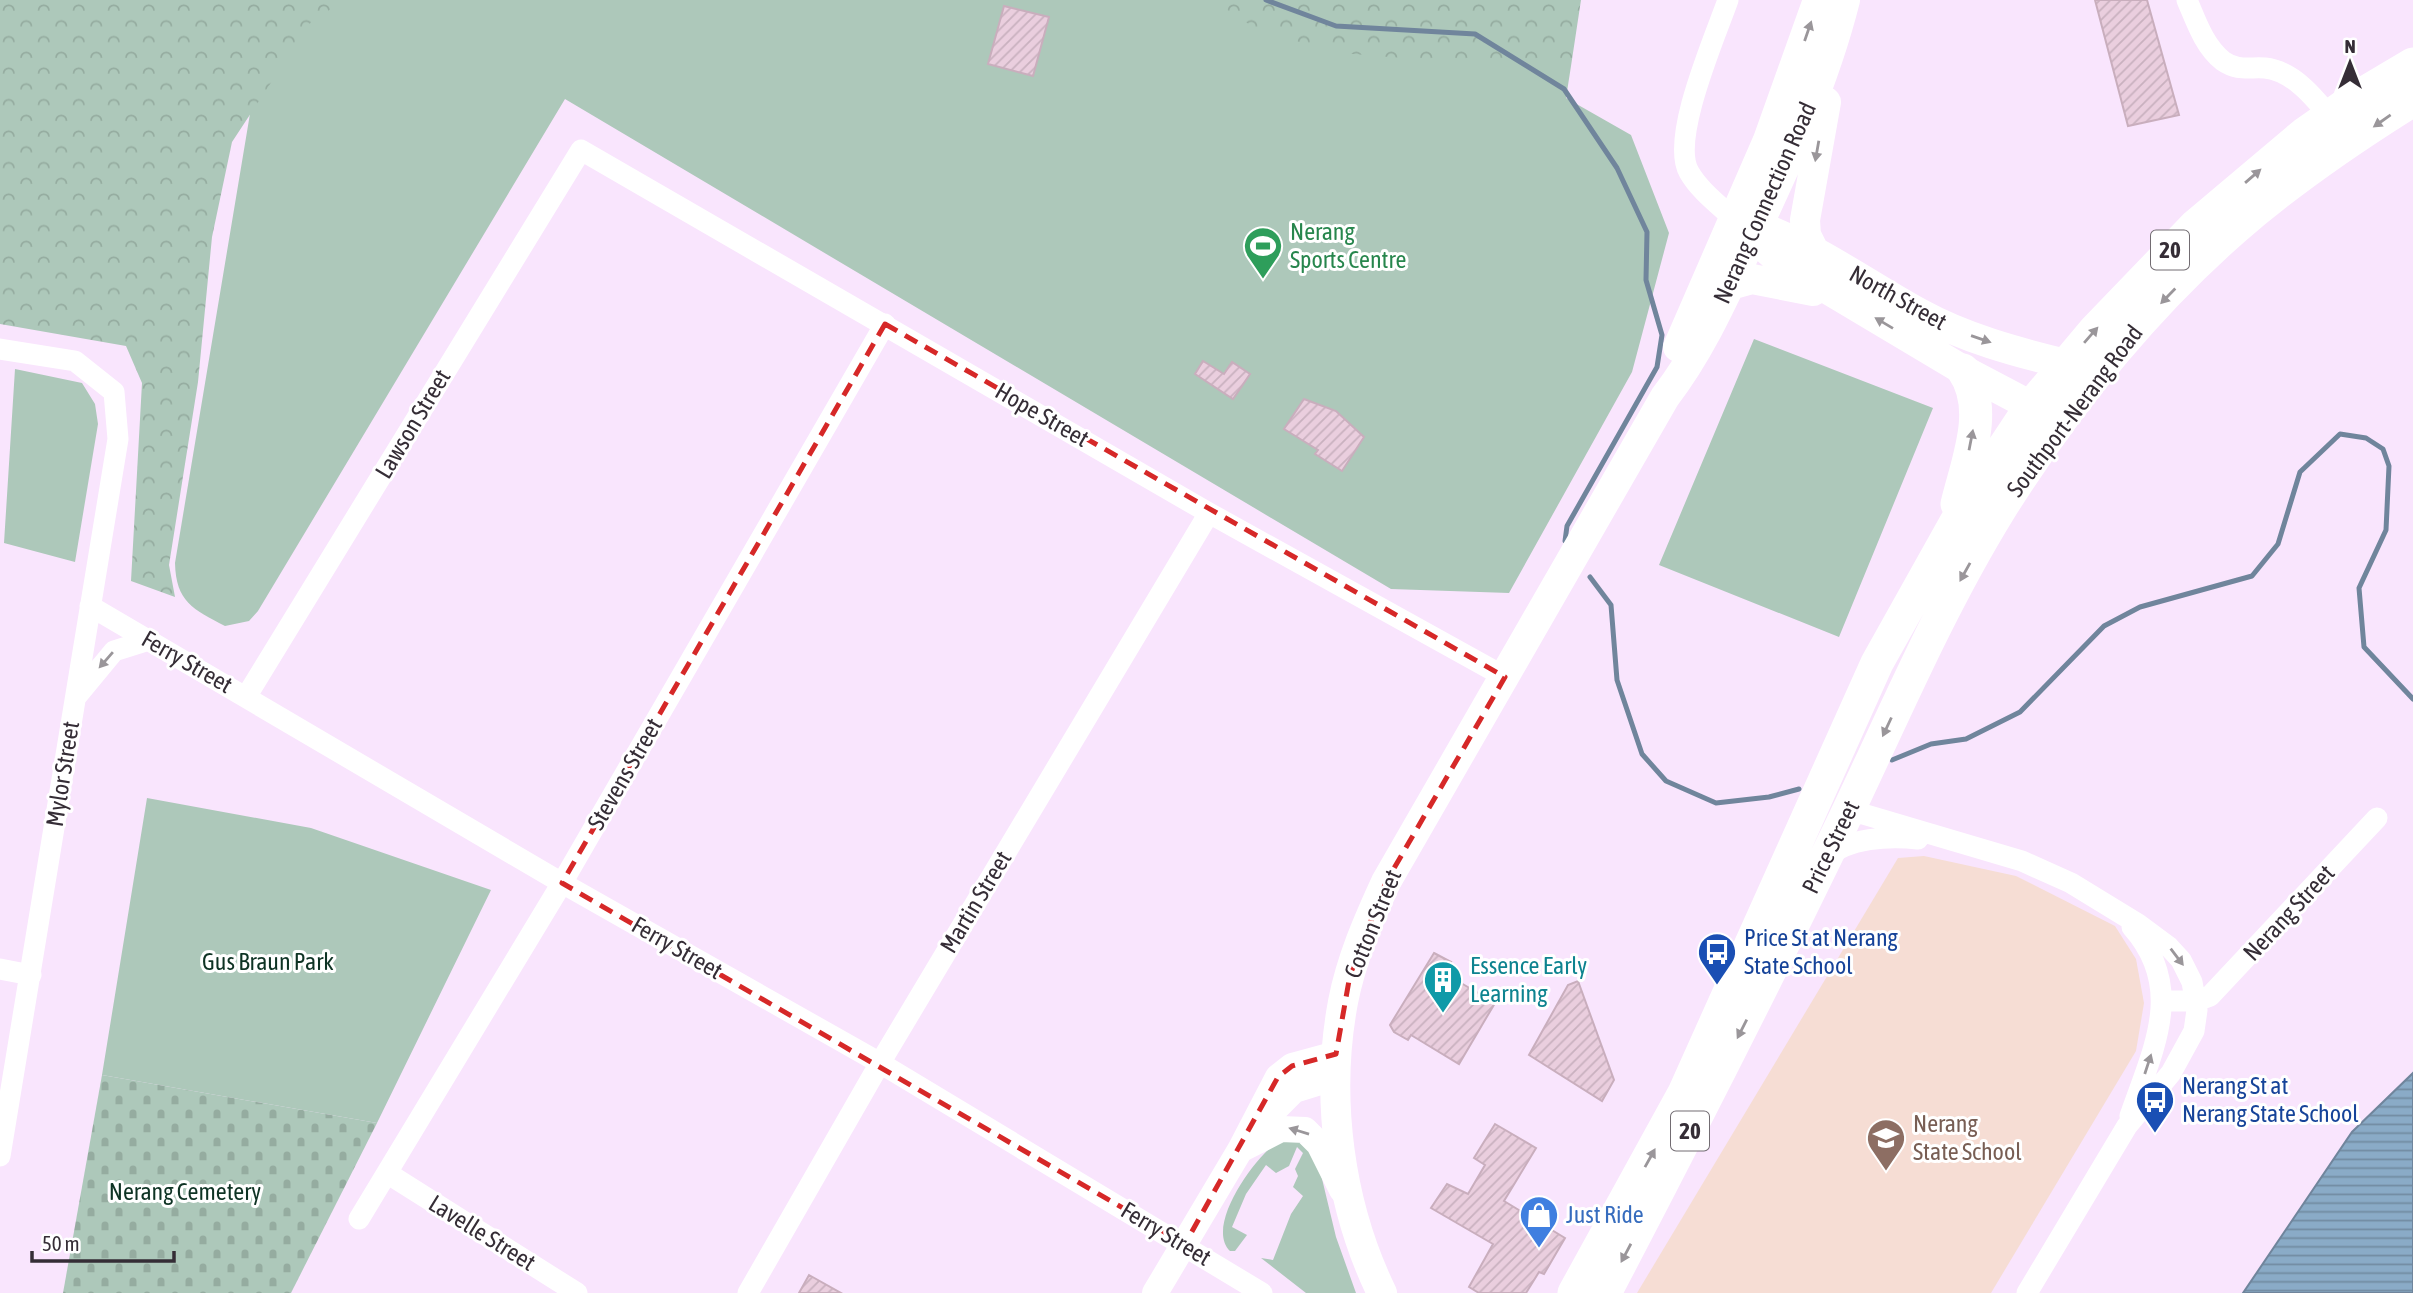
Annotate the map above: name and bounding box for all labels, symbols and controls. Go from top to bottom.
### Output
one-way arrow [1803,20,1814,41]
north arrow [2315,28,2385,98]
text: N [2344,35,2356,57]
street label: Nerang Connection Road [1708,98,1821,308]
one-way arrow [2373,114,2391,128]
one-way arrow [1812,141,1823,163]
one-way arrow [2245,169,2262,184]
place label: Nerang Sports Centre [1290,218,1406,273]
sports icon: Nerang Sports Centre [1242,225,1284,280]
road number: 20 [2151,230,2189,270]
street label: North Street [1845,260,1952,335]
one-way arrow [2160,287,2176,304]
one-way arrow [1874,316,1893,329]
street label: Southport-Nerang Road [2001,320,2148,502]
one-way arrow [2083,326,2099,344]
one-way arrow [1970,334,1991,345]
street label: Lawson Street [370,364,456,483]
street label: Hope Street [991,377,1094,452]
one-way arrow [1966,429,1977,451]
one-way arrow [1959,562,1971,582]
street label: Ferry Street [137,625,237,698]
one-way arrow [99,652,114,669]
street label: Stevens Street [582,713,667,834]
one-way arrow [1881,717,1893,737]
street label: Mylor Street [41,719,84,829]
street label: Price Street [1796,796,1865,898]
street label: Martin Street [935,846,1017,958]
street label: Nerang Street [2238,859,2340,966]
street label: Cotton Street [1339,866,1407,982]
street label: Ferry Street [627,911,727,984]
place label: Price St at Nerang State School [1744,924,1899,979]
bus stop icon: Price St at Nerang State School [1696,931,1738,986]
park label: Gus Braun Park [202,948,334,975]
one-way arrow [2170,948,2185,966]
place label: Essence Early Learning [1470,952,1587,1007]
building icon: Essence Early Learning [1422,959,1464,1014]
one-way arrow [1736,1019,1747,1039]
one-way arrow [2143,1054,2154,1075]
place label: Nerang St at Nerang State School [2182,1072,2359,1127]
bus stop icon: Nerang St at Nerang State School [2134,1079,2176,1134]
place label: Nerang State School [1913,1110,2022,1165]
road number: 20 [1671,1112,1709,1150]
school or university icon: Nerang State School [1865,1117,1907,1172]
one-way arrow [1289,1125,1310,1135]
one-way arrow [1644,1148,1656,1168]
park label: Nerang Cemetery [109,1178,261,1205]
street label: Lavelle Street [424,1189,541,1276]
shop icon: Just Ride [1518,1194,1560,1249]
street label: Ferry Street [1116,1196,1216,1271]
place label: Just Ride [1566,1201,1644,1228]
scale bar [32,1220,173,1264]
text: 50 m [42,1231,80,1255]
one-way arrow [1620,1243,1632,1262]

